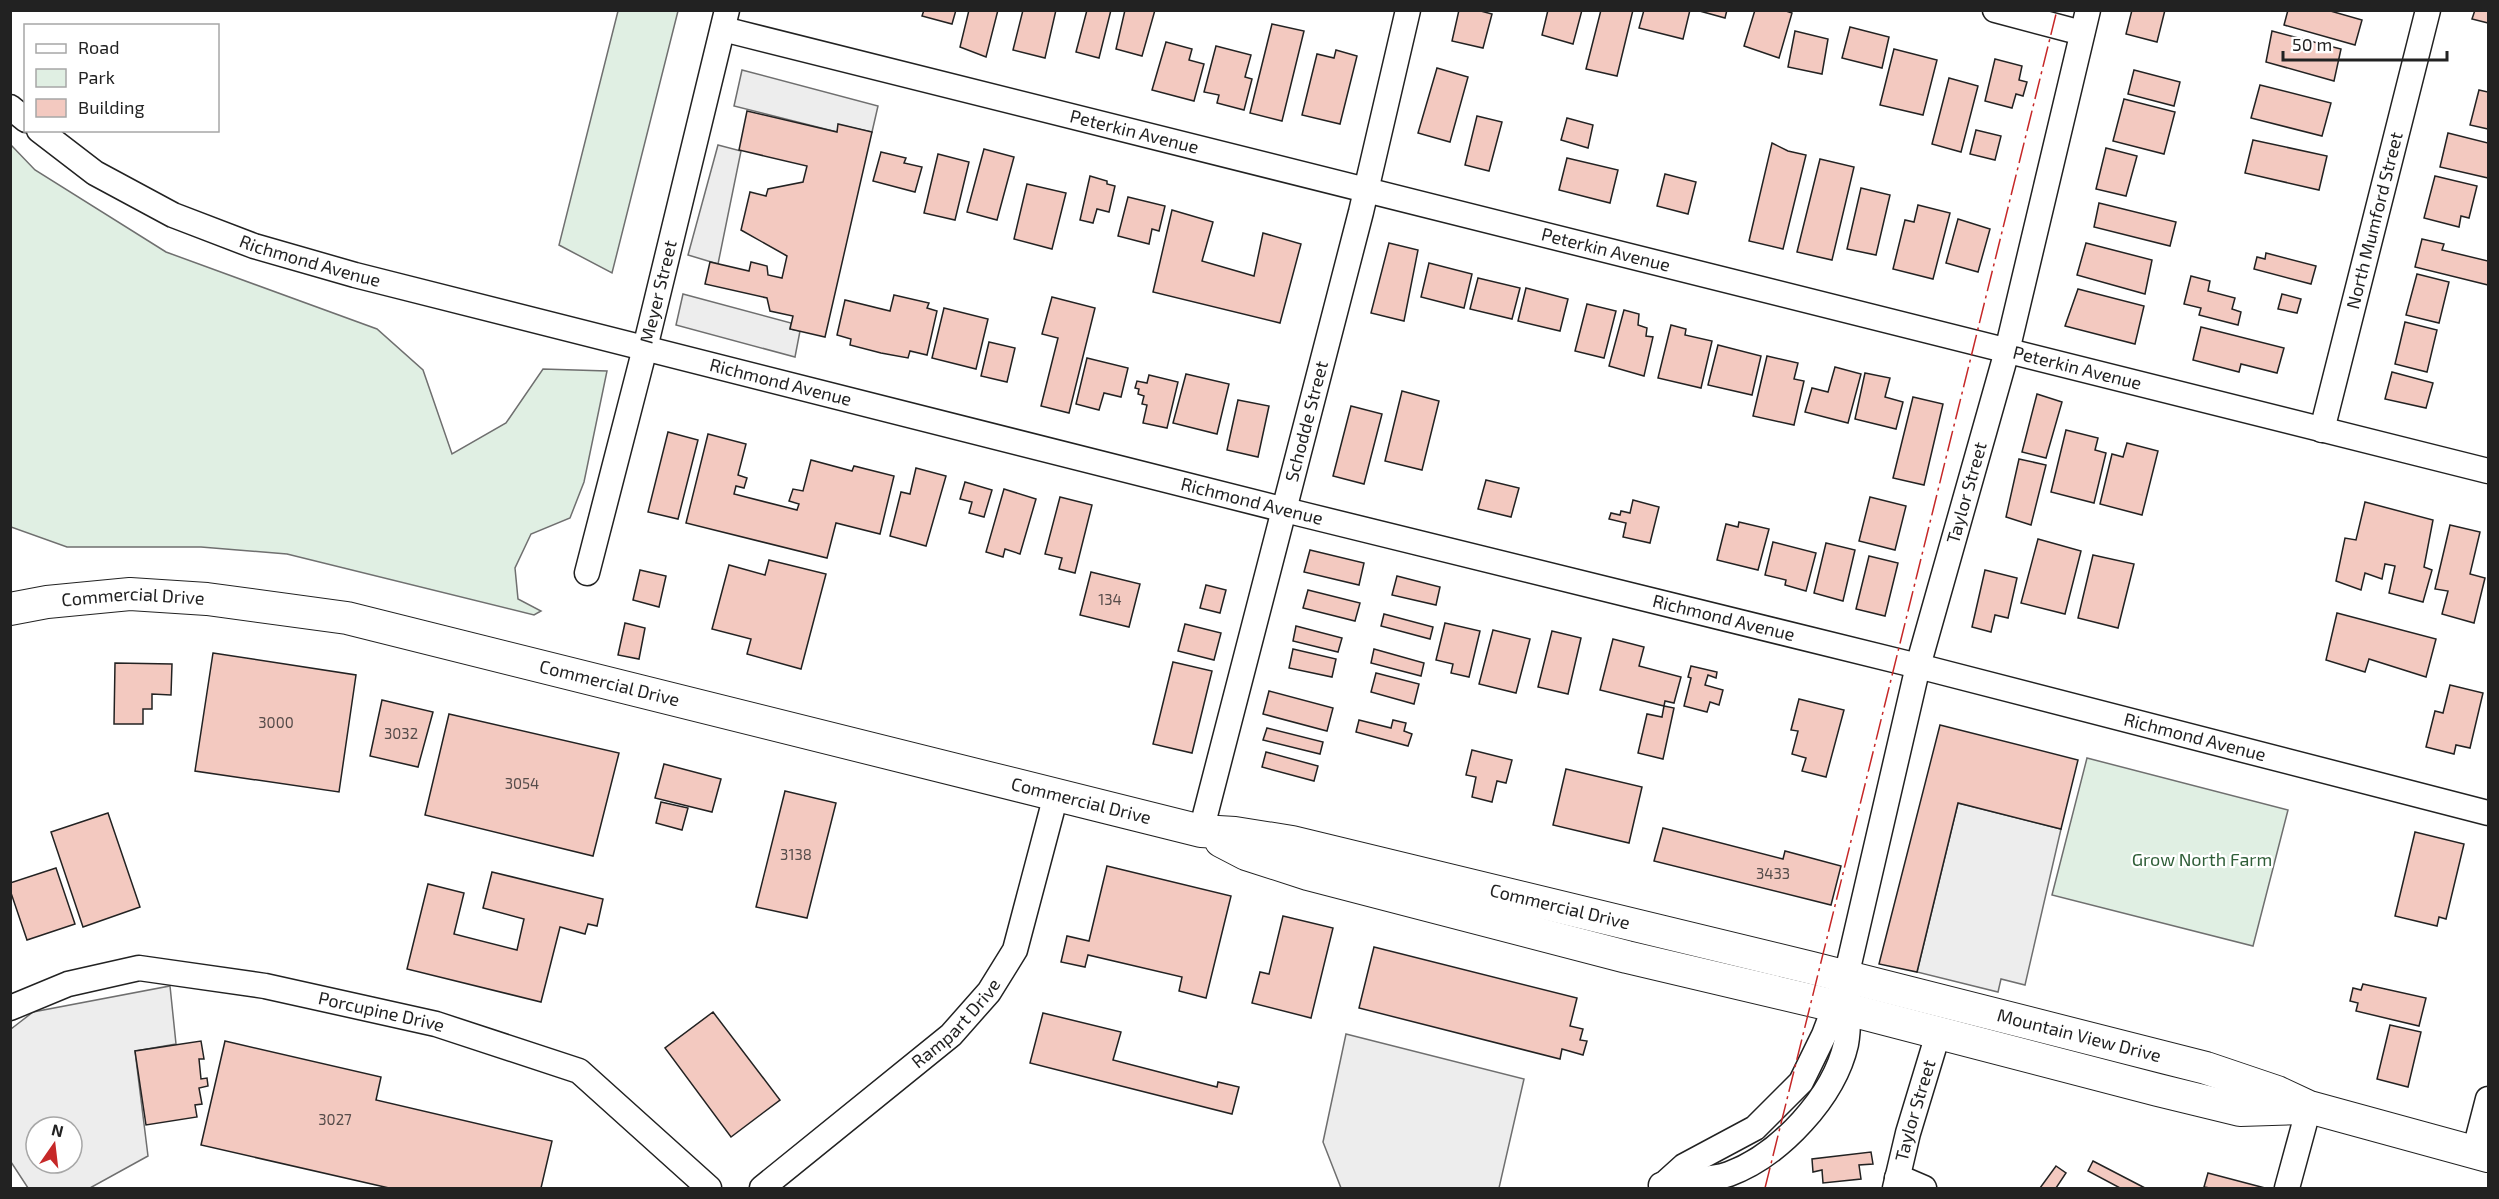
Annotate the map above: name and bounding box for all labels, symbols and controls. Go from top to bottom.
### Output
legend [24,24,219,132]
scale bar [2283,24,2446,62]
text: 50 m [2292,33,2332,55]
text: Road [78,36,119,58]
text: Park [78,66,115,88]
text: Building [78,96,145,118]
street label: Peterkin Avenue [1068,104,1201,158]
street label: North Mumford Street [2341,129,2407,311]
street label: Peterkin Avenue [1539,222,1673,276]
street label: Richmond Avenue [237,230,383,291]
street label: Meyer Street [635,238,681,346]
street label: Peterkin Avenue [2011,340,2144,394]
street label: Richmond Avenue [708,353,854,410]
street label: Schodde Street [1280,358,1332,484]
street label: Taylor Street [1941,439,1991,546]
street label: Richmond Avenue [1179,472,1325,529]
street label: Commercial Drive [60,582,205,611]
street label: Richmond Avenue [1651,589,1797,645]
house number: 134 [1098,590,1122,608]
street label: Commercial Drive [537,654,682,711]
street label: Richmond Avenue [2122,708,2268,765]
house number: 3000 [258,713,294,731]
house number: 3032 [384,724,418,742]
street label: Commercial Drive [1009,772,1154,828]
house number: 3054 [505,774,539,792]
house number: 3138 [780,845,812,863]
park label: Grow North Farm [2132,848,2272,870]
house number: 3433 [1756,864,1790,882]
street label: Commercial Drive [1488,878,1632,934]
street label: Rampart Drive [907,974,1005,1072]
street label: Porcupine Drive [316,986,448,1036]
street label: Mountain View Drive [1995,1003,2164,1066]
street label: Taylor Street [1890,1057,1940,1163]
house number: 3027 [318,1110,352,1128]
north arrow [24,1115,84,1175]
text: N [50,1119,66,1141]

